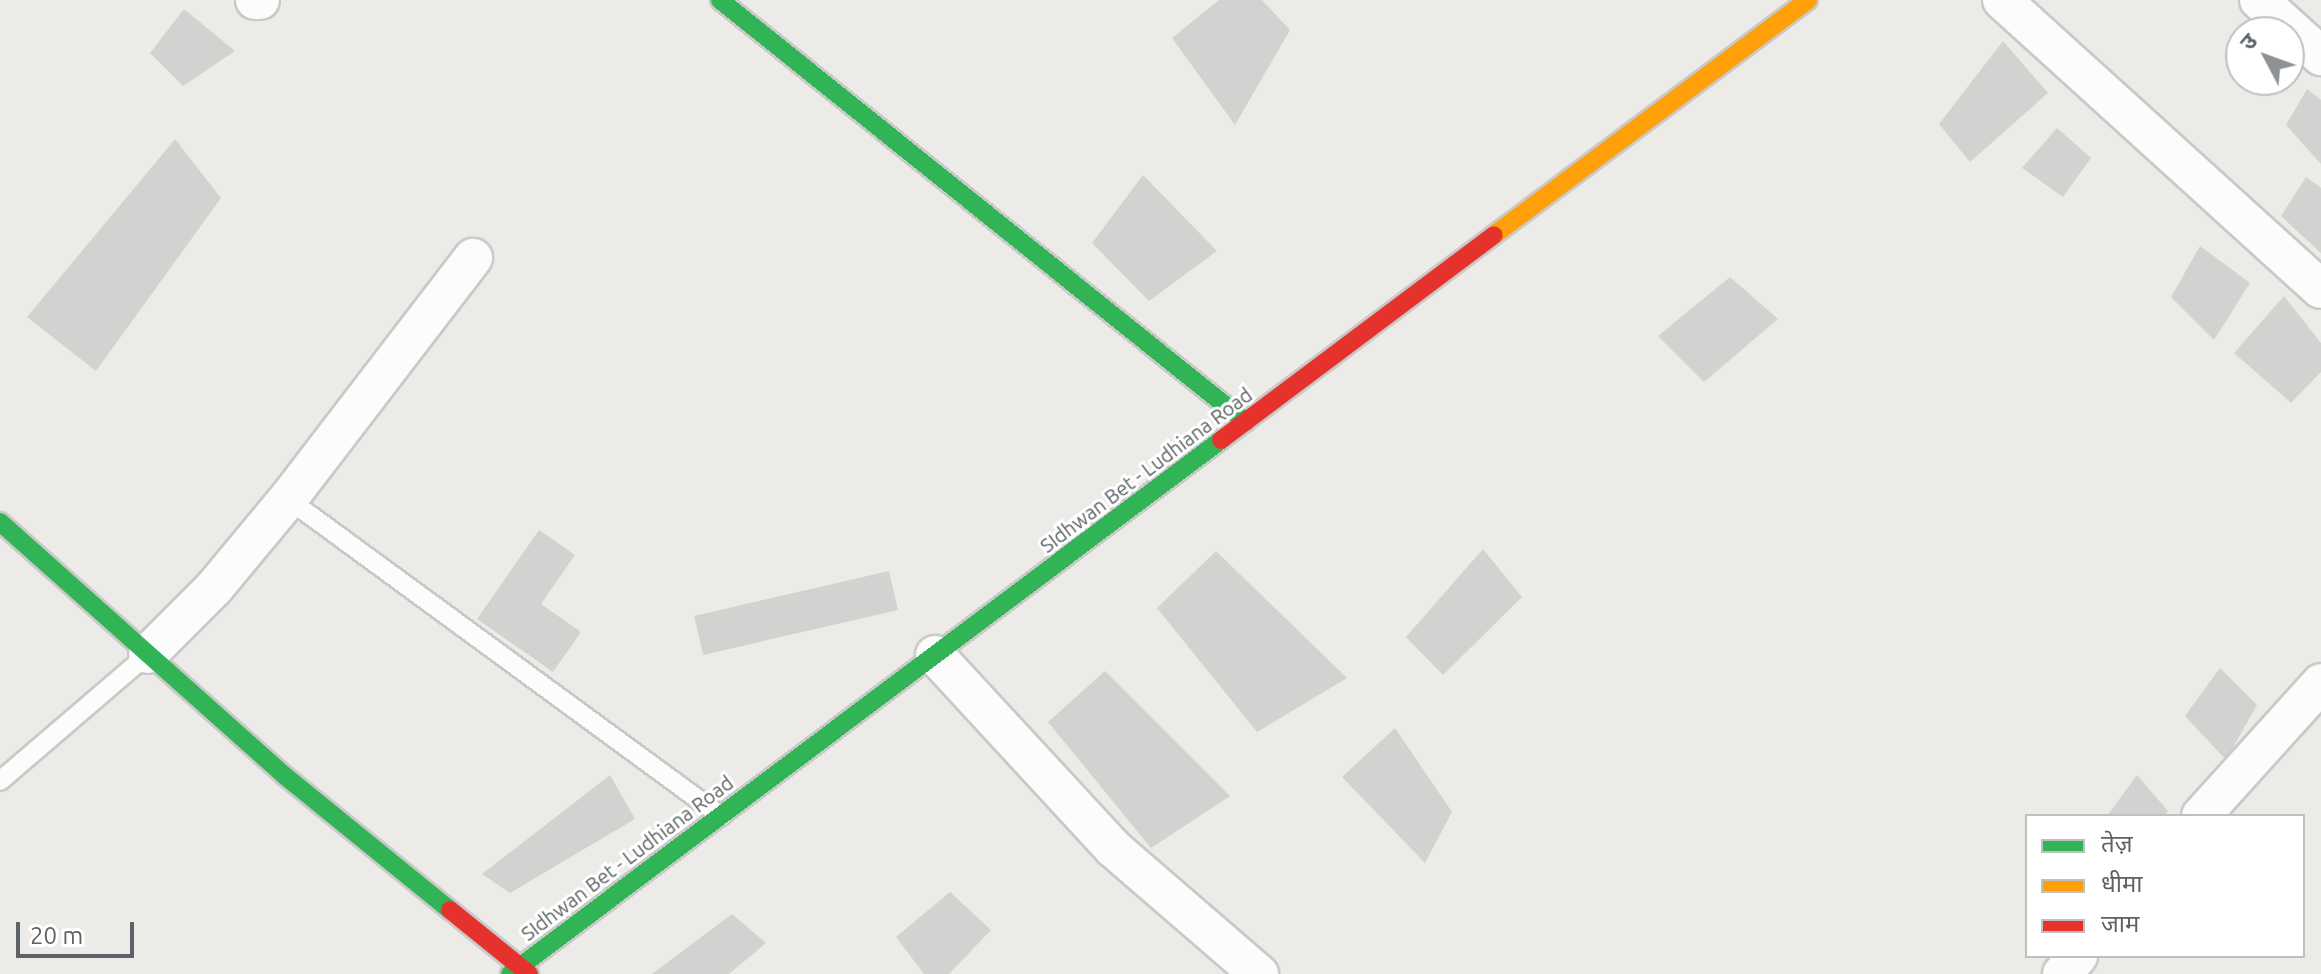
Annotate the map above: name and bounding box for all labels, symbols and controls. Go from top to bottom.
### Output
north arrow [2225,16,2305,96]
text: उ [2234,28,2262,54]
street label: SIdhwan Bet - Ludhiana Road [1035,382,1257,558]
street label: SIdhwan Bet - Ludhiana Road [516,770,738,946]
legend [2025,814,2305,958]
text: तेज़ [2101,830,2133,857]
text: धीमा [2101,870,2143,897]
scale bar [20,906,138,956]
text: जाम [2101,910,2139,937]
text: 20 m [30,922,83,949]

